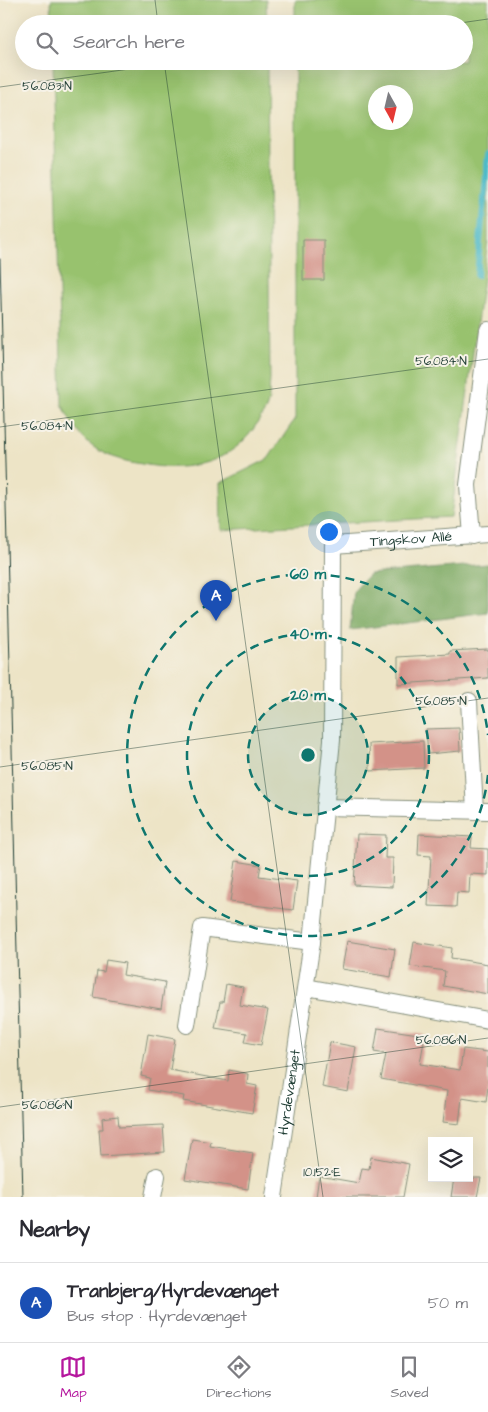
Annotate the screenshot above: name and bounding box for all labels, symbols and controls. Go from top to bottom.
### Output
search box [15,15,473,70]
icon: search [33,29,61,57]
text: Search here [73,29,185,56]
text: 56.083°N [22,78,72,95]
north arrow [368,85,413,130]
text: 56.084°N [415,353,467,370]
text: 56.084°N [21,418,73,435]
your location [316,519,342,545]
street label: Tingskov Allé [369,527,453,552]
text: 60 m [290,564,327,585]
pin: A [200,580,232,621]
text: 40 m [289,624,327,645]
text: 20 m [289,685,326,706]
text: 56.085°N [415,693,467,710]
centre of rings [299,746,317,764]
text: 56.085°N [21,758,73,775]
text: 56.086°N [416,1032,467,1049]
street label: Hyrdevænget [273,1048,306,1136]
text: 56.086°N [22,1097,73,1114]
map controls [428,1137,473,1182]
button: layers [428,1137,473,1182]
text: 10.152°E [303,1164,341,1181]
text: Nearby [20,1215,90,1244]
text: Tranbjerg/Hyrdevænget [67,1278,279,1305]
text: A [31,1292,41,1314]
text: 50 m [428,1292,468,1314]
text: Bus stop · Hyrdevænget [67,1305,247,1327]
tab: Map [59,1353,87,1403]
tab: Directions [206,1353,271,1403]
tab: Saved [390,1353,429,1403]

